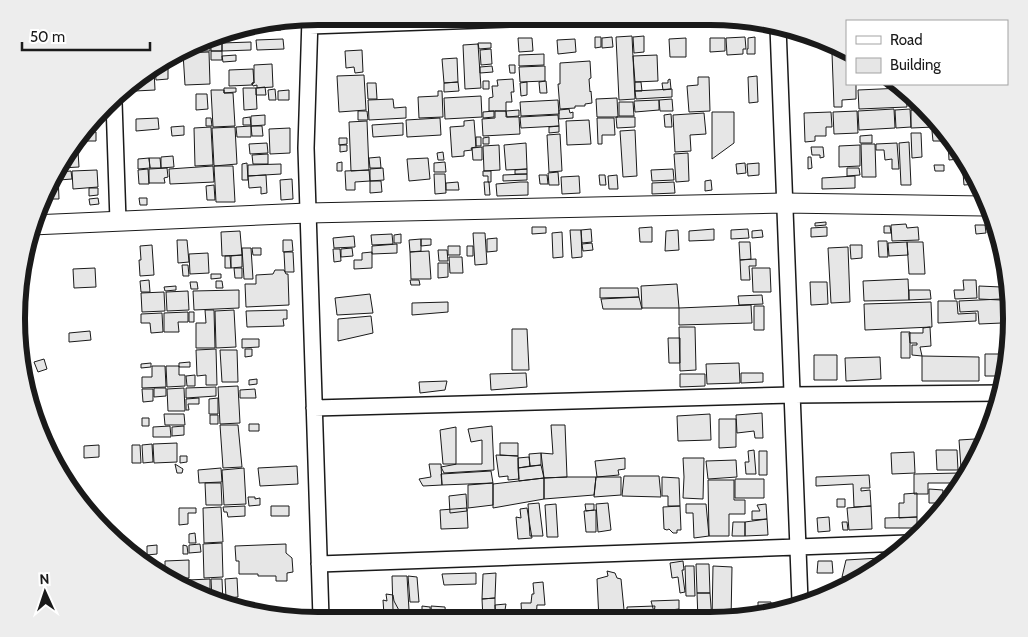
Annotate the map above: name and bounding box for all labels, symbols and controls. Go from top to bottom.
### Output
scale bar [22,20,150,52]
legend [846,20,1008,85]
text: 50 m [30,28,65,46]
text: Road [890,31,923,49]
text: Building [890,56,941,74]
north arrow [20,567,70,617]
text: N [39,570,50,588]

